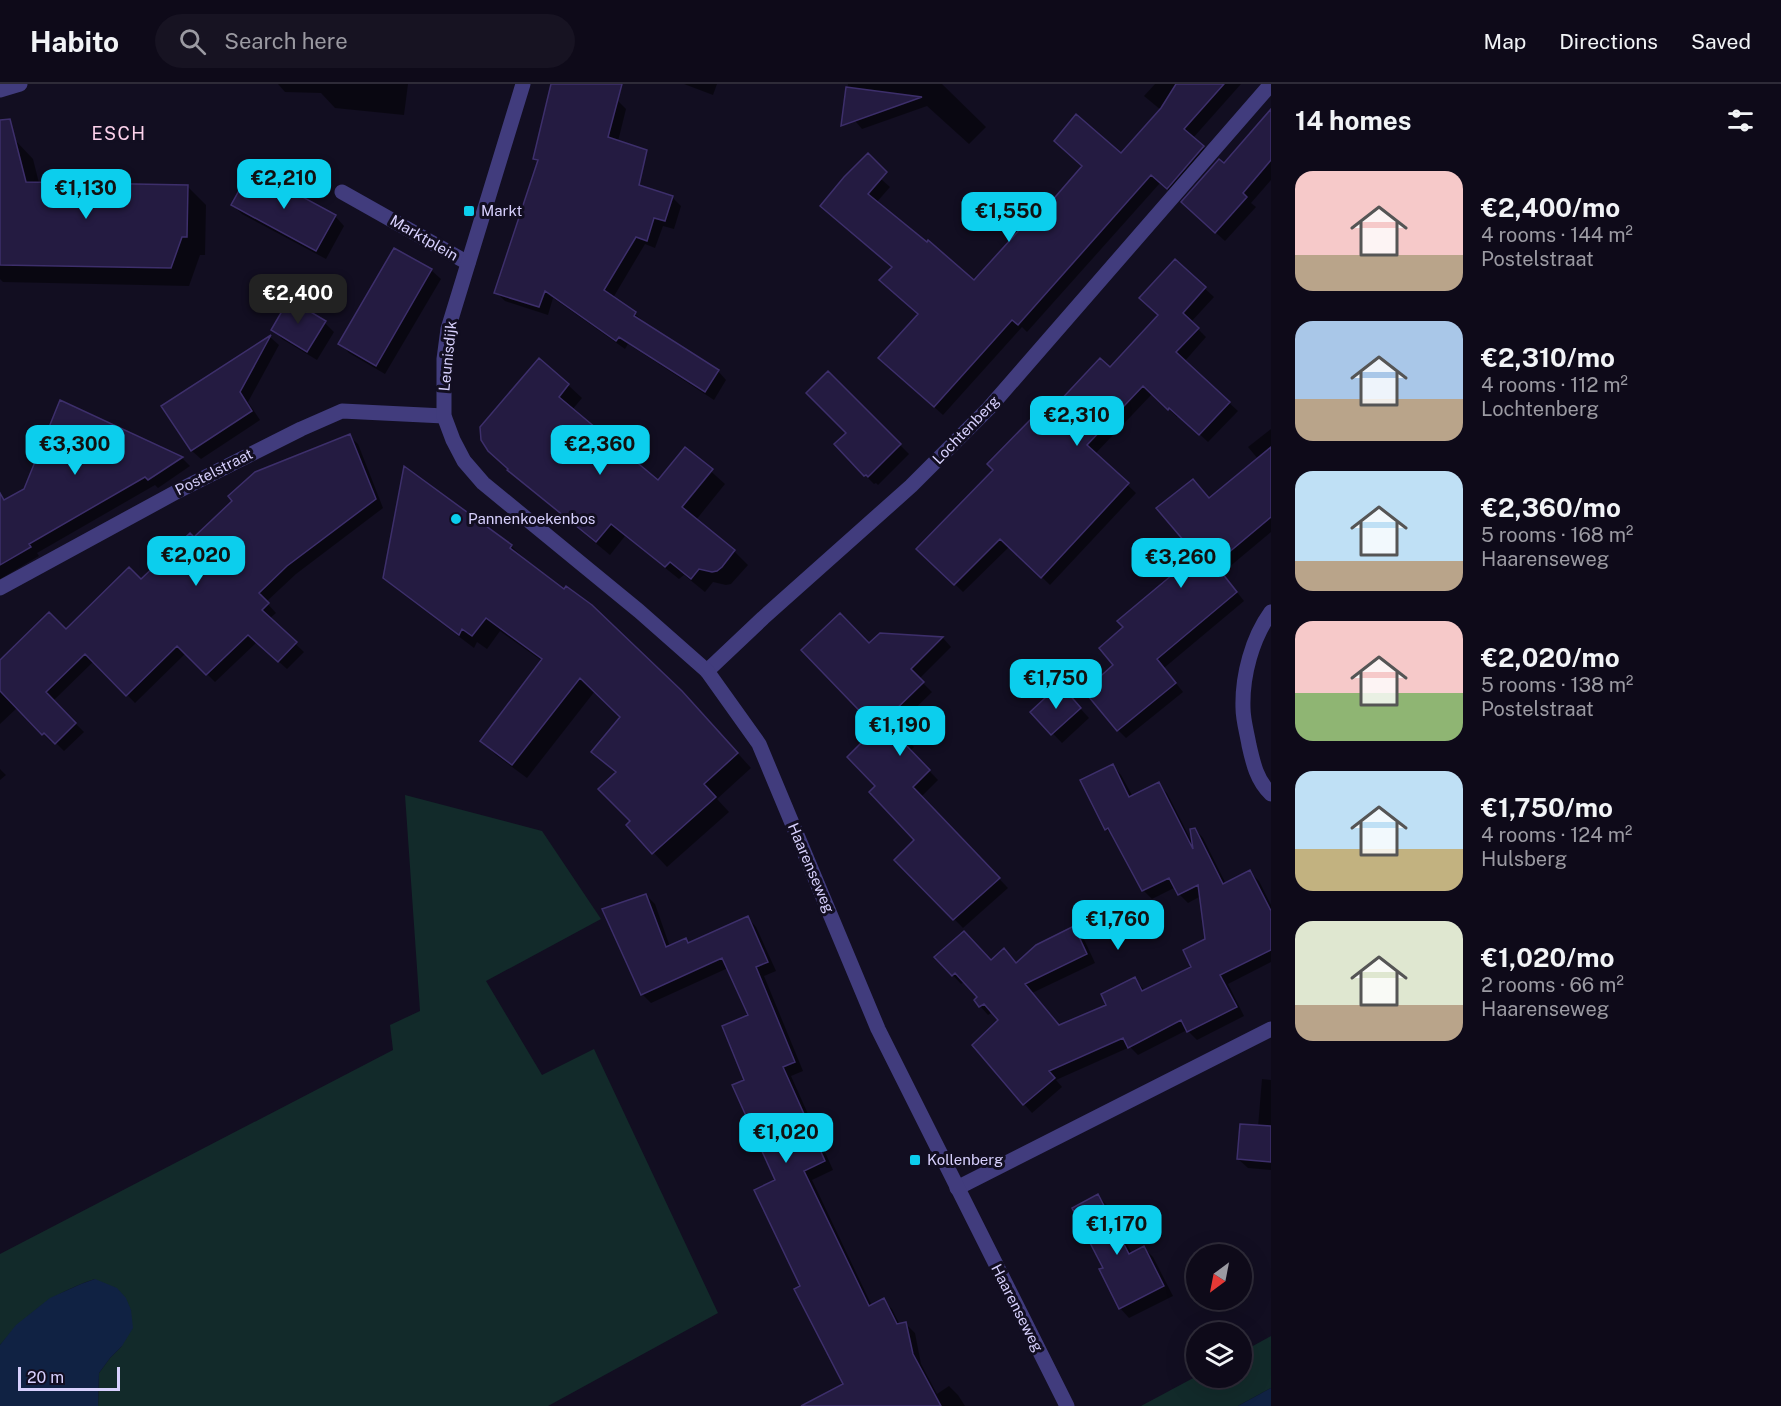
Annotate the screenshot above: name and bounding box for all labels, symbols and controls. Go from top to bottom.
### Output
search box [155,14,575,68]
text: Habito [30,25,119,58]
icon: search [176,25,209,58]
text: Search here [224,28,348,54]
text: Map [1484,29,1526,54]
text: Directions [1559,29,1658,54]
text: Saved [1691,29,1751,54]
icon: filters [1724,104,1757,137]
text: 14 homes [1295,105,1411,136]
district label: ESCH [91,123,147,144]
pin: €2,210 [235,159,333,210]
text: €2,210 [251,166,317,190]
pin: €1,130 [37,169,135,220]
text: €1,130 [55,176,117,200]
pin: €1,550 [960,192,1058,243]
text: €2,400/mo [1481,192,1620,223]
icon: home [1343,195,1415,267]
text: €1,550 [975,199,1043,223]
place label: Markt [481,202,523,219]
marker: Markt [462,204,476,218]
street label: Marktplein [387,211,461,264]
text: 4 rooms · 144 m² [1481,223,1633,247]
text: Postelstraat [1481,247,1594,271]
pin: €2,400 [249,274,347,325]
text: €2,400 [263,281,333,305]
street label: Leunisdijk [435,320,460,392]
text: €2,310/mo [1481,342,1615,373]
icon: home [1343,345,1415,417]
text: 4 rooms · 112 m² [1481,373,1628,397]
street label: Lochtenberg [929,392,1002,467]
pin: €2,310 [1028,396,1126,447]
text: Lochtenberg [1481,397,1599,421]
text: €2,310 [1044,403,1110,427]
pin: €3,300 [26,425,124,476]
pin: €2,360 [551,425,649,476]
text: €3,300 [40,432,110,456]
text: €2,360 [565,432,635,456]
street label: Postelstraat [172,445,255,498]
text: €2,360/mo [1481,492,1621,523]
icon: home [1343,495,1415,567]
place label: Pannenkoekenbos [468,510,595,527]
marker: Pannenkoekenbos [449,512,463,526]
text: 5 rooms · 168 m² [1481,523,1633,547]
pin: €2,020 [147,536,245,587]
pin: €3,260 [1132,538,1230,589]
text: €2,020 [161,543,231,567]
text: €3,260 [1145,545,1217,569]
text: Haarenseweg [1481,547,1609,571]
text: €2,020/mo [1481,642,1620,673]
icon: home [1343,645,1415,717]
pin: €1,750 [1007,659,1105,710]
text: €1,750 [1024,666,1088,690]
text: 5 rooms · 138 m² [1481,673,1633,697]
text: Postelstraat [1481,697,1594,721]
pin: €1,190 [851,706,949,757]
text: €1,190 [869,713,931,737]
text: €1,750/mo [1481,792,1613,823]
icon: home [1343,795,1415,867]
street label: Haarenseweg [785,820,838,915]
text: 4 rooms · 124 m² [1481,823,1632,847]
text: Hulsberg [1481,847,1567,871]
pin: €1,760 [1069,900,1167,951]
text: €1,760 [1086,907,1150,931]
text: €1,020/mo [1481,942,1614,973]
icon: home [1343,945,1415,1017]
text: 2 rooms · 66 m² [1481,973,1624,997]
text: Haarenseweg [1481,997,1609,1021]
pin: €1,020 [737,1113,835,1164]
text: €1,020 [753,1120,819,1144]
place label: Kollenberg [927,1151,1003,1168]
marker: Kollenberg [908,1153,922,1167]
pin: €1,170 [1068,1205,1166,1256]
text: €1,170 [1087,1212,1147,1236]
north arrow [1186,1244,1252,1310]
map controls [1186,1244,1252,1388]
street label: Haarenseweg [988,1261,1047,1354]
button: layers [1186,1322,1252,1388]
scale bar [18,1364,120,1392]
text: 20 m [27,1368,64,1387]

